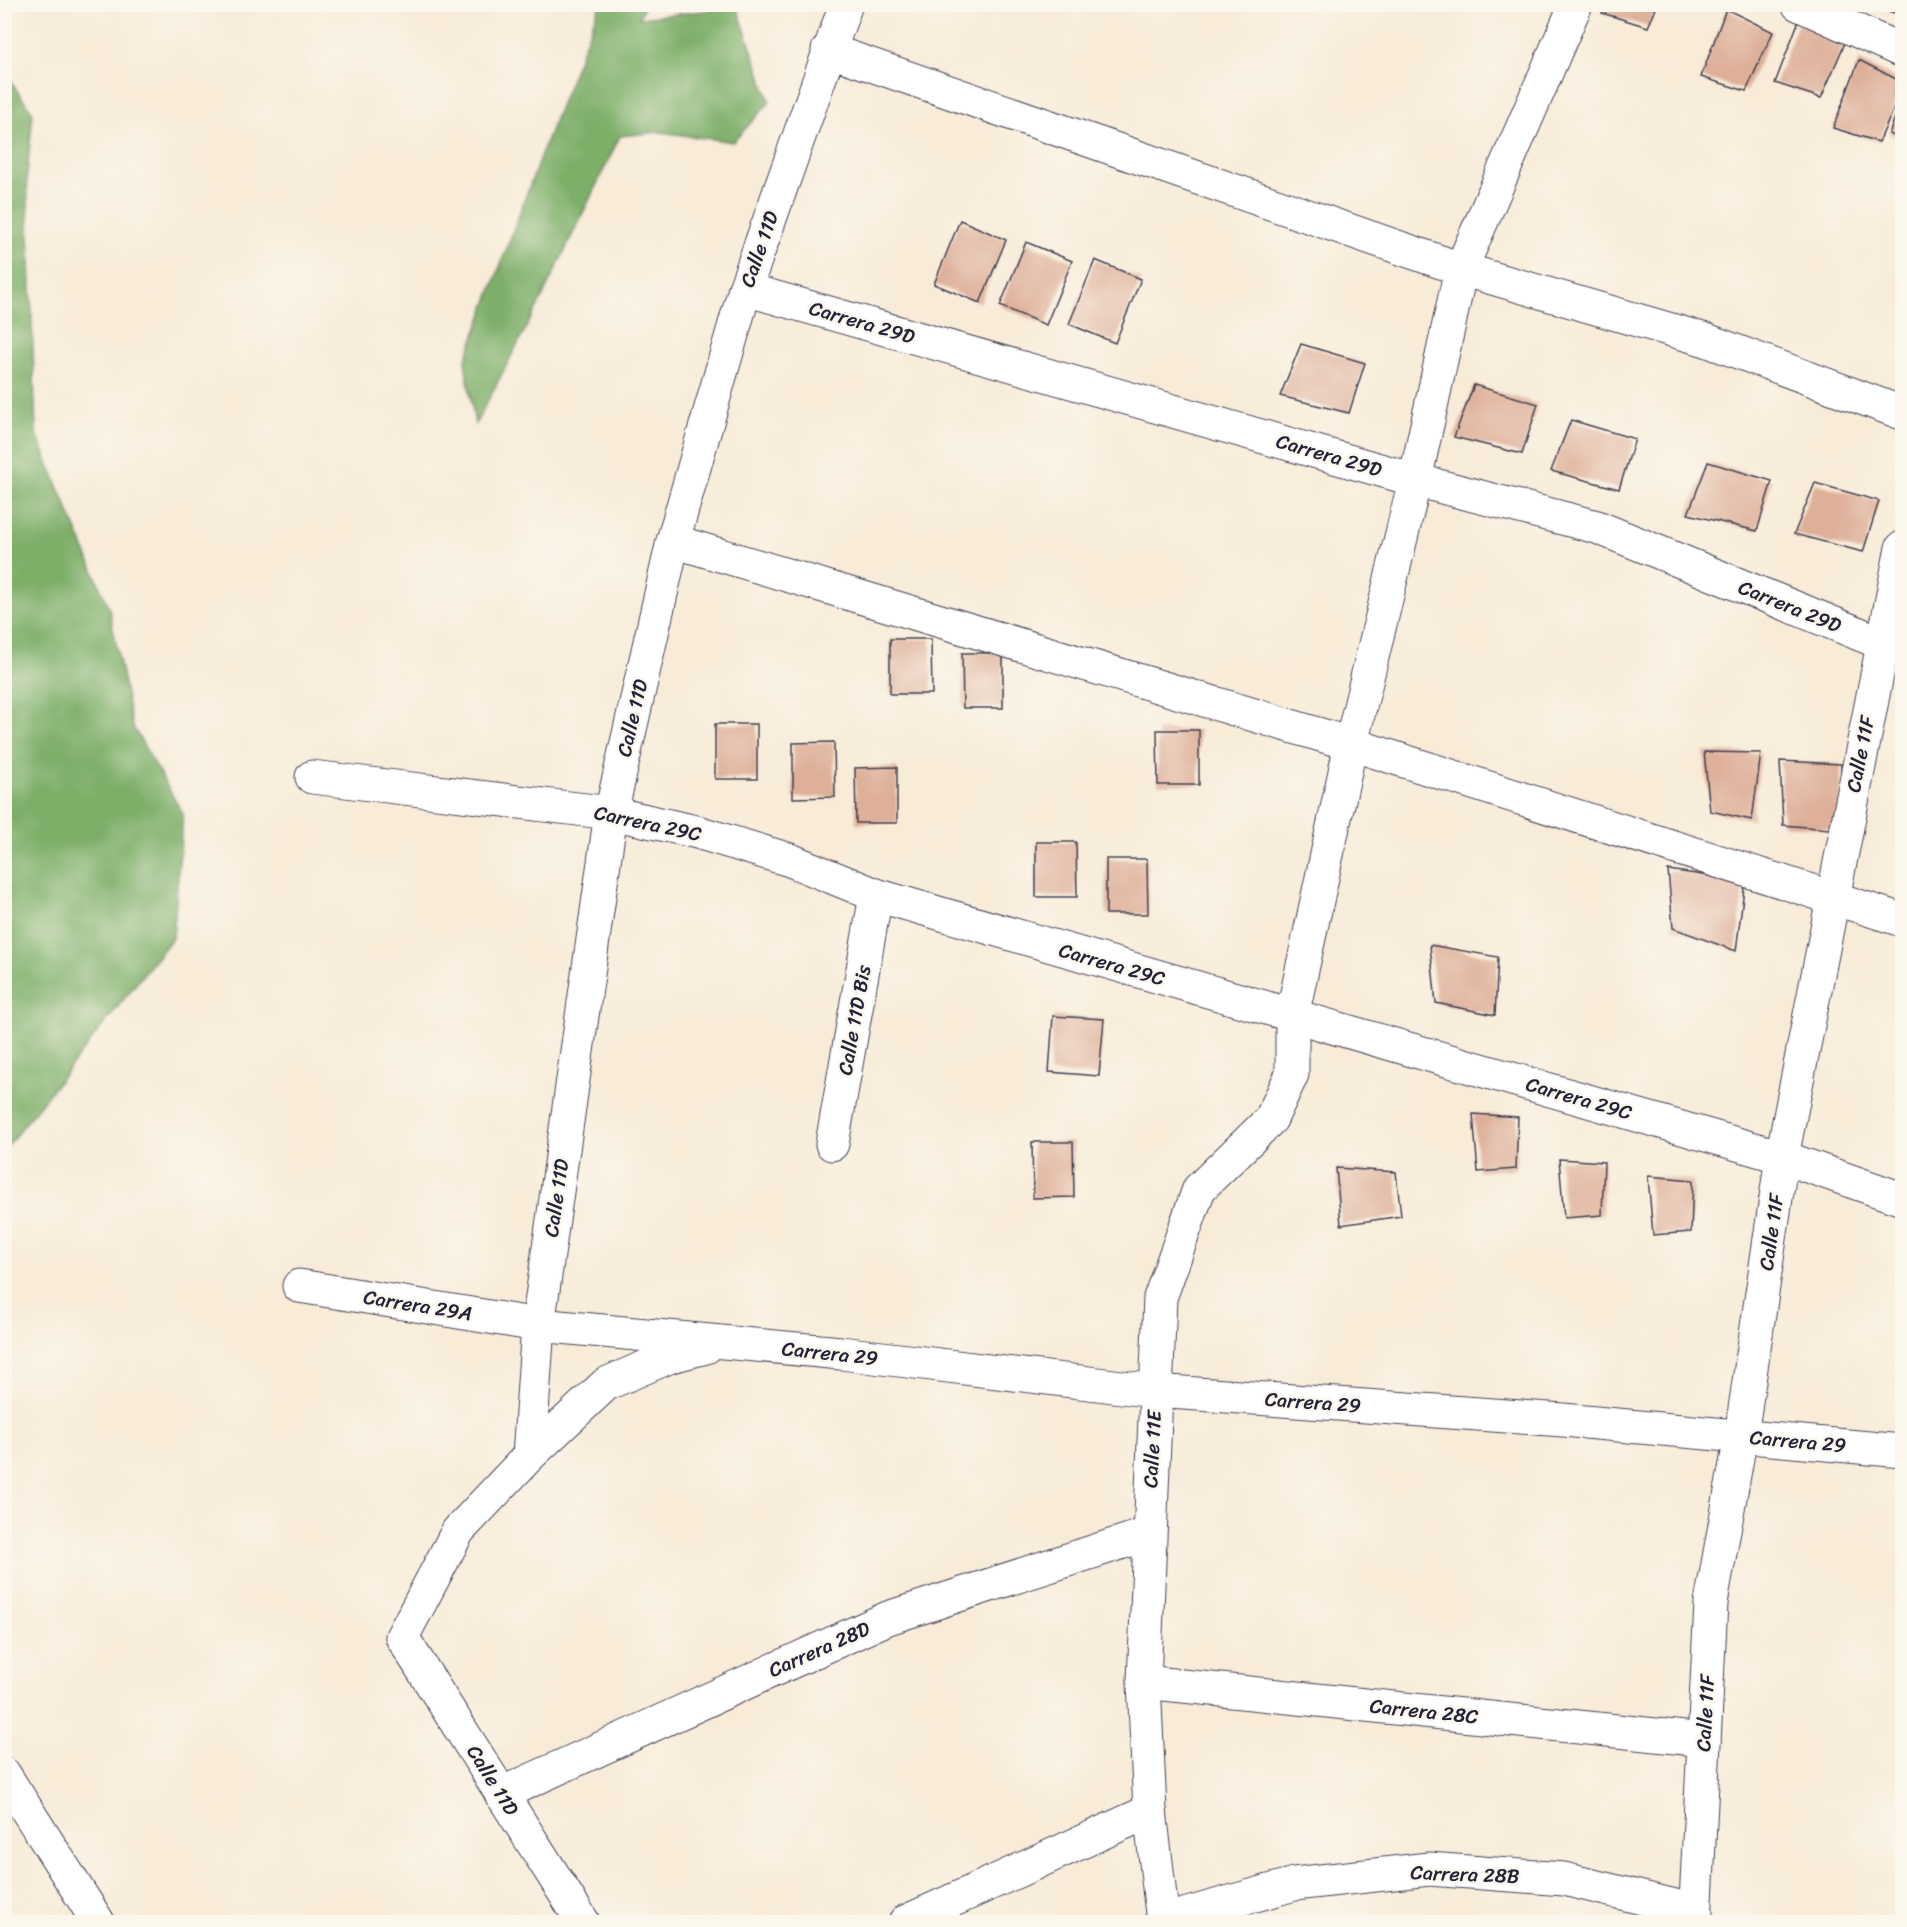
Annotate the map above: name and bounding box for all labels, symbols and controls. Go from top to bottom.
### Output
street label: Calle 11D [730,206,789,292]
street label: Carrera 29D [805,291,919,354]
street label: Carrera 29D [1272,424,1386,487]
street label: Carrera 29D [1733,570,1847,643]
street label: Calle 11D [607,676,658,760]
street label: Calle 11F [1836,712,1885,795]
street label: Carrera 29C [591,795,705,852]
street label: Carrera 29C [1055,933,1170,996]
street label: Calle 11D Bis [828,961,882,1078]
street label: Carrera 29C [1522,1067,1637,1130]
street label: Calle 11D [534,1157,579,1239]
street label: Calle 11F [1749,1190,1794,1273]
street label: Carrera 29A [361,1280,475,1331]
street label: Carrera 29 [780,1331,880,1376]
street label: Carrera 29 [1264,1382,1362,1423]
street label: Calle 11E [1133,1407,1172,1489]
street label: Carrera 29 [1748,1420,1848,1463]
street label: Carrera 28D [763,1611,876,1687]
street label: Calle 11F [1686,1672,1725,1753]
street label: Carrera 28C [1368,1688,1480,1735]
street label: Calle 11D [457,1738,528,1823]
street label: Carrera 28B [1410,1855,1520,1894]

